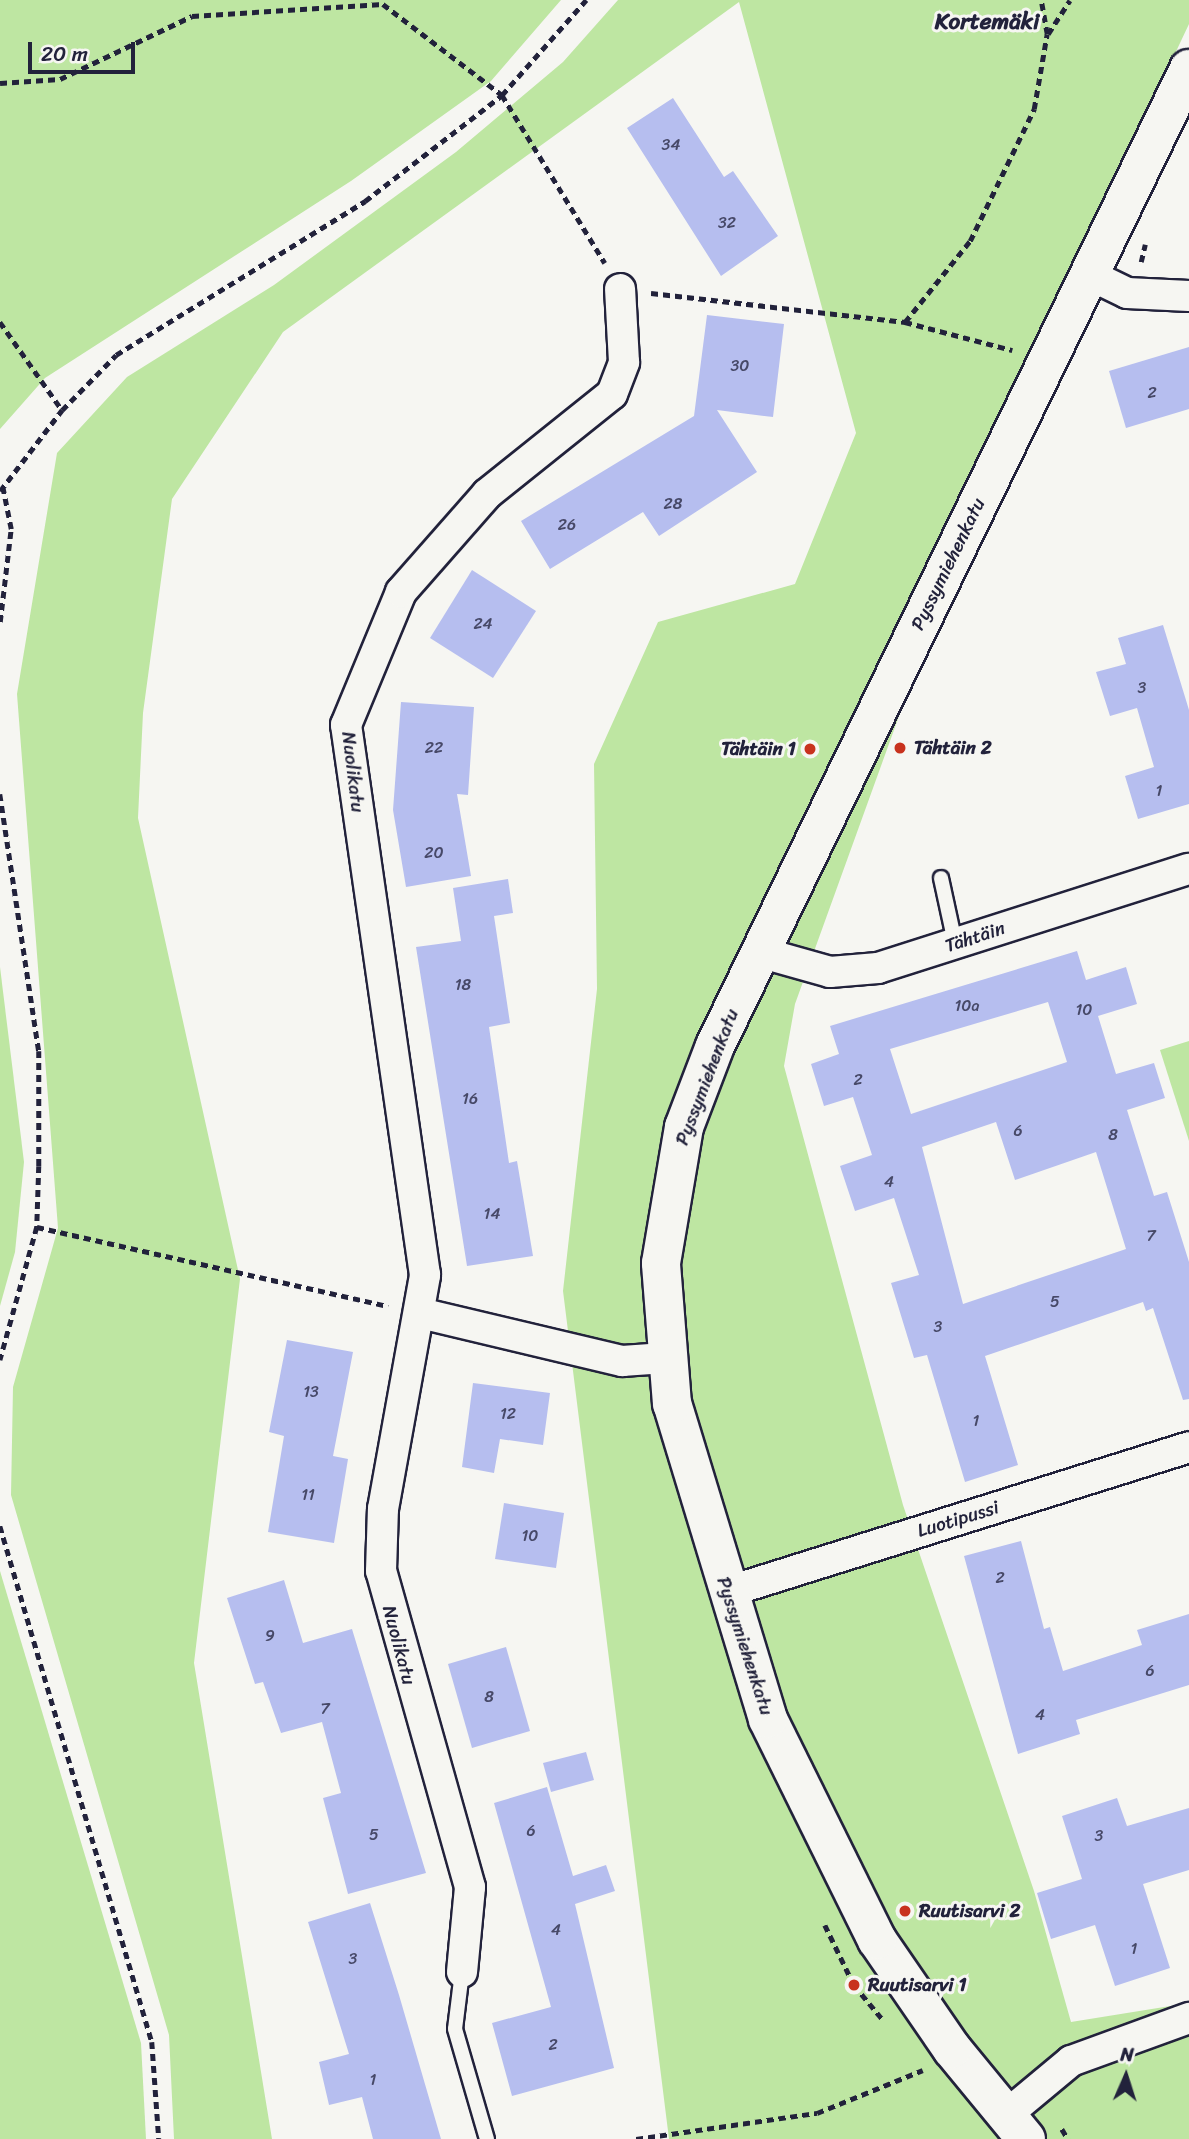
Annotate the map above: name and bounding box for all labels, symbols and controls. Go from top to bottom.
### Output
district label: Kortemäki [935,8,1039,36]
scale bar [32,28,138,72]
text: 20 m [41,35,88,73]
house number: 34 [662,135,680,155]
house number: 32 [718,213,736,233]
house number: 30 [731,356,749,376]
house number: 2 [1147,383,1157,403]
house number: 28 [664,494,682,514]
street label: Pyssymiehenkatu [906,494,990,634]
house number: 26 [558,515,576,535]
house number: 24 [473,614,493,634]
house number: 3 [1138,678,1146,698]
street label: Nuolikatu [337,730,369,814]
place label: Tähtäin 2 [914,737,992,759]
house number: 22 [425,738,443,758]
place label: Tähtäin 1 [721,738,796,760]
marker: Tähtäin 2 [892,740,908,756]
marker: Tähtäin 1 [802,741,818,757]
house number: 1 [1156,781,1162,801]
house number: 20 [424,843,444,863]
street label: Tähtäin [942,917,1008,957]
house number: 18 [455,975,471,995]
house number: 10a [954,996,980,1016]
house number: 10 [1076,1000,1092,1020]
street label: Pyssymiehenkatu [671,1006,743,1148]
house number: 2 [853,1070,863,1090]
house number: 16 [462,1089,478,1109]
house number: 6 [1013,1121,1023,1141]
house number: 8 [1108,1125,1118,1145]
house number: 4 [884,1172,894,1192]
house number: 14 [484,1204,500,1224]
house number: 7 [1146,1226,1156,1246]
house number: 5 [1050,1292,1060,1312]
house number: 3 [934,1317,942,1337]
house number: 13 [303,1382,319,1402]
house number: 12 [500,1404,516,1424]
house number: 1 [973,1411,979,1431]
house number: 11 [301,1485,315,1505]
street label: Luotipussi [914,1496,1002,1542]
house number: 10 [522,1526,538,1546]
house number: 2 [995,1568,1005,1588]
street label: Pyssymiehenkatu [712,1574,778,1718]
street label: Nuolikatu [377,1603,421,1687]
house number: 9 [265,1626,275,1646]
house number: 6 [1145,1661,1155,1681]
house number: 8 [484,1687,494,1707]
house number: 7 [320,1699,330,1719]
house number: 4 [1035,1705,1045,1725]
house number: 6 [526,1821,536,1841]
house number: 5 [369,1825,379,1845]
house number: 3 [1095,1826,1103,1846]
place label: Ruutisarvi 2 [919,1900,1020,1922]
marker: Ruutisarvi 2 [897,1903,913,1919]
house number: 4 [551,1920,561,1940]
house number: 1 [1131,1939,1137,1959]
house number: 3 [349,1949,357,1969]
place label: Ruutisarvi 1 [868,1974,967,1996]
marker: Ruutisarvi 1 [846,1977,862,1993]
house number: 2 [548,2035,558,2055]
text: N [1120,2038,1135,2071]
north arrow [1091,2041,1161,2111]
house number: 1 [370,2070,376,2090]

